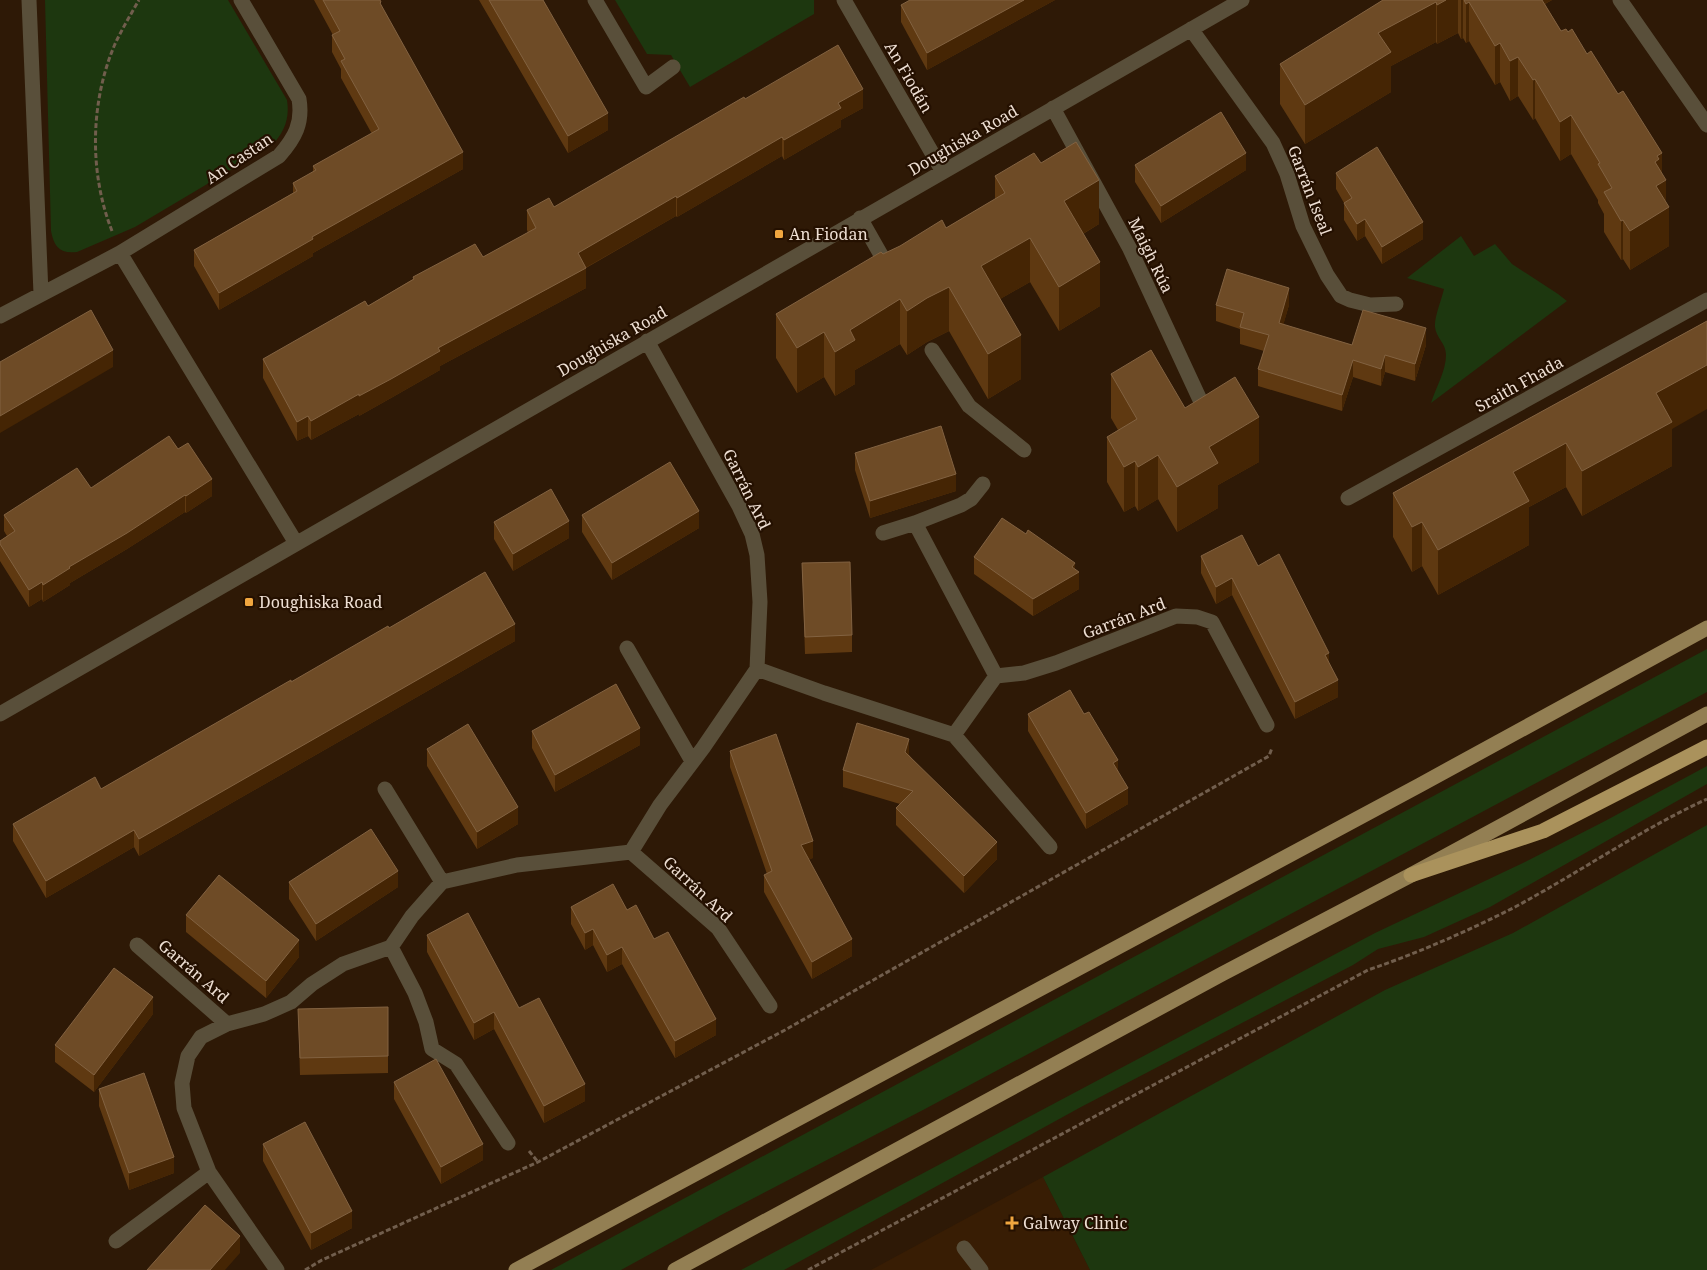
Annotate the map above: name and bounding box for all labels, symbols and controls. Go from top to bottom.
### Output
street label: An Fiodán [880,37,938,117]
street label: Doughiska Road [904,100,1022,180]
street label: An Castan [201,127,277,189]
street label: Garrán Iseal [1283,142,1337,238]
street label: Maigh Rúa [1123,213,1179,297]
place label: An Fiodan [789,223,868,245]
marker: An Fiodan [773,228,785,240]
street label: Doughiska Road [553,301,671,381]
street label: Sraith Fhada [1471,351,1567,417]
street label: Garrán Ard [718,445,776,533]
place label: Doughiska Road [259,591,382,613]
street label: Garrán Ard [1079,592,1169,644]
marker: Doughiska Road [243,596,255,608]
street label: Garrán Ard [659,851,738,927]
street label: Garrán Ard [154,934,234,1008]
place label: Galway Clinic [1023,1212,1127,1234]
marker: Galway Clinic [1005,1216,1019,1230]

